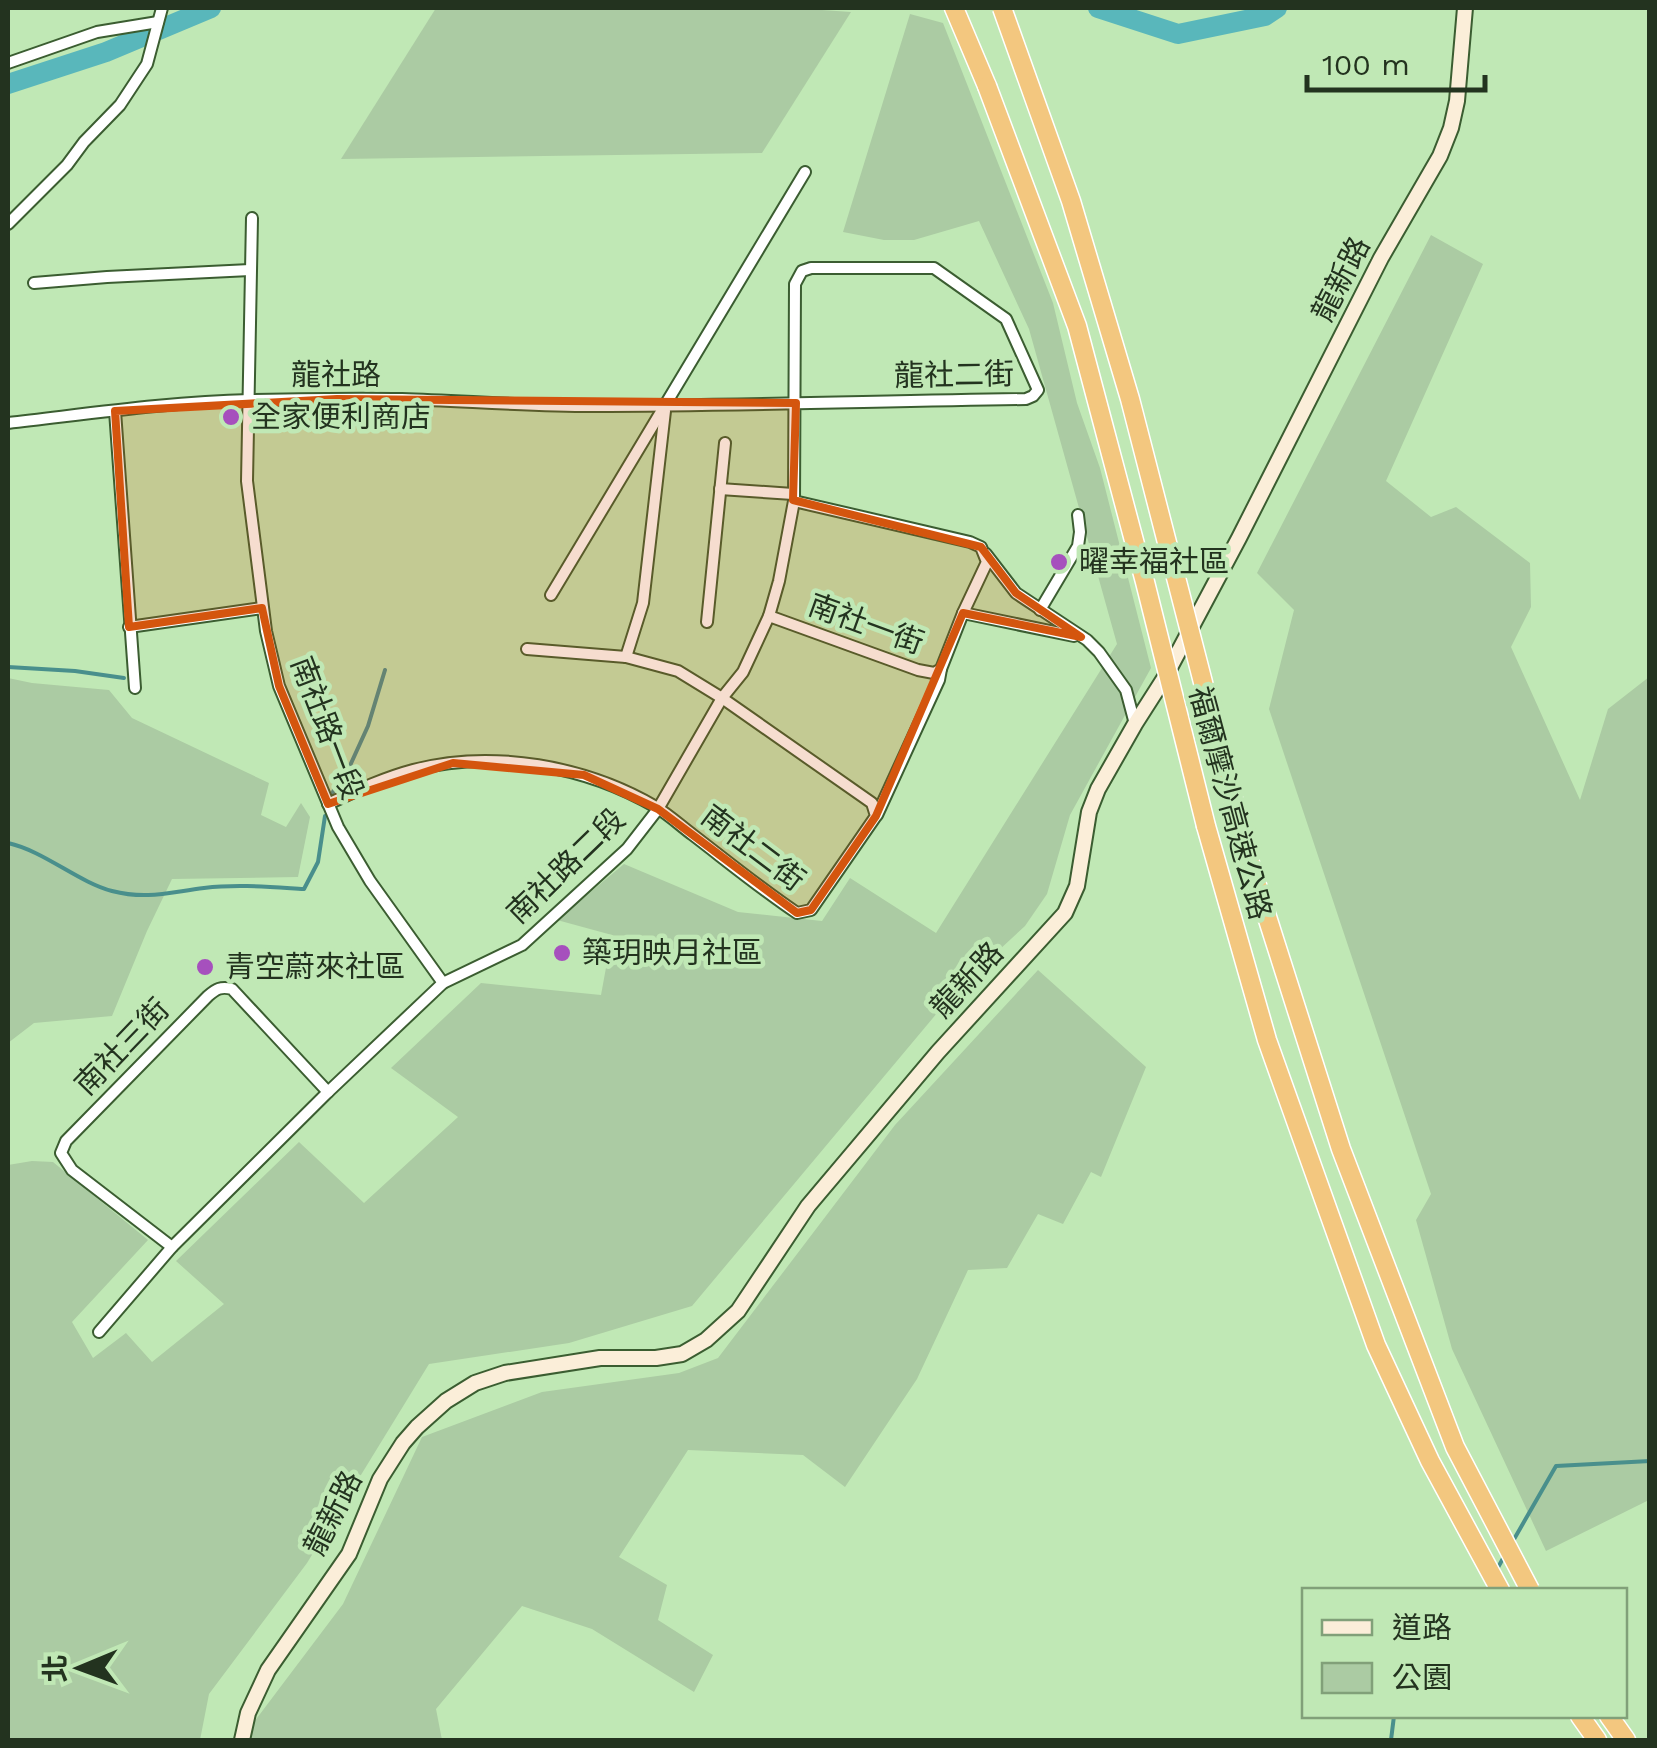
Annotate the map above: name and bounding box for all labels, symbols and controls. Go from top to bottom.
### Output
scale bar [1307,30,1484,92]
text: 100 m [1322,47,1410,82]
street label: 龍新路 [1305,231,1377,327]
street label: 龍社二街 [894,356,1014,393]
street label: 龍社路 [291,357,381,392]
place label: 全家便利商店 [251,399,431,434]
marker: 全家便利商店 [220,406,242,428]
place label: 曜幸福社區 [1079,544,1229,579]
marker: 曜幸福社區 [1048,551,1070,573]
street label: 南社一街 [804,587,929,660]
street label: 南社路一段 [284,652,371,804]
street label: 福爾摩沙高速公路 [1183,682,1278,923]
street label: 南社二街 [695,798,812,898]
street label: 南社路二段 [500,801,632,930]
place label: 築玥映月社區 [582,935,762,970]
street label: 龍新路 [923,935,1010,1025]
marker: 築玥映月社區 [551,942,573,964]
place label: 青空蔚來社區 [225,949,405,984]
marker: 青空蔚來社區 [194,956,216,978]
street label: 南社三街 [67,991,176,1102]
street label: 龍新路 [297,1465,369,1561]
legend [1302,1588,1627,1718]
text: 道路 [1392,1610,1452,1645]
north arrow [30,1618,130,1718]
text: 北 [39,1654,72,1683]
text: 公園 [1392,1660,1452,1695]

